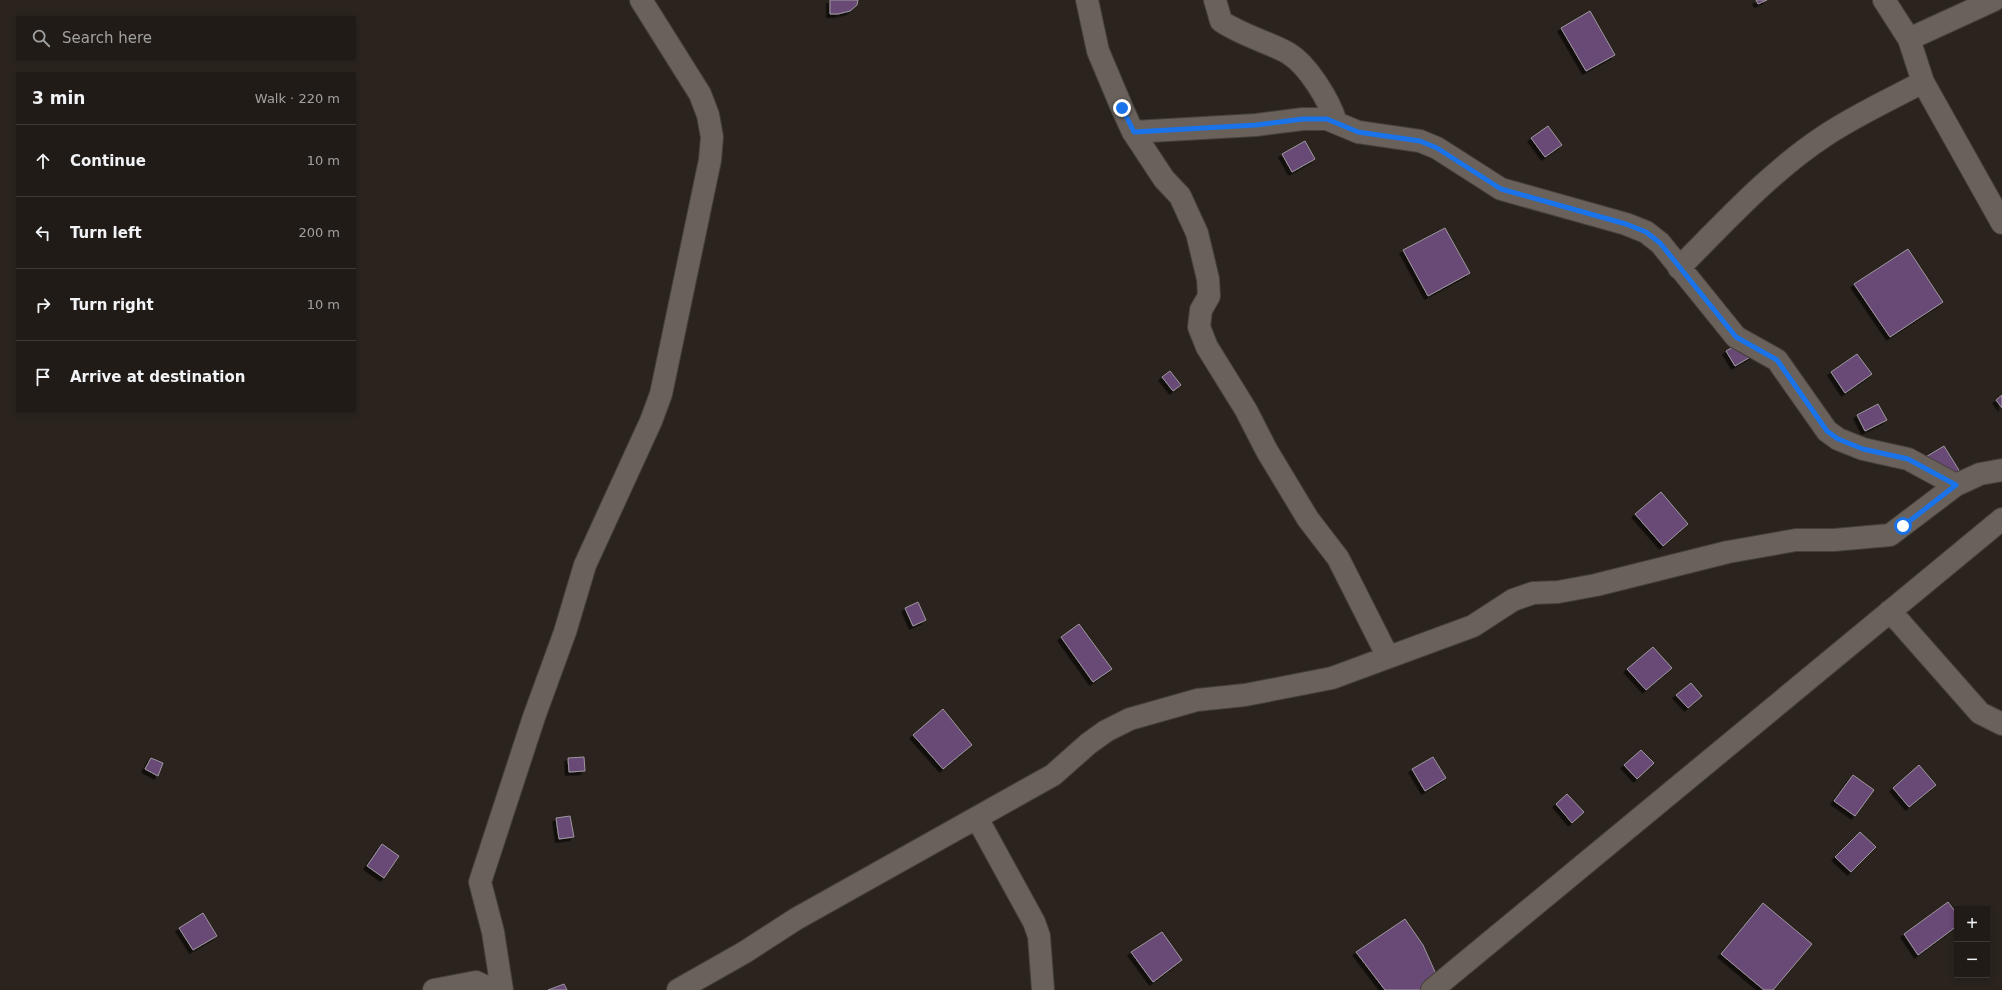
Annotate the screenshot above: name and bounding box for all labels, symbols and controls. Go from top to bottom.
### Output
search box [16,16,356,60]
icon: search [30,27,52,49]
text: Search here [62,29,152,47]
text: 3 min [32,88,85,108]
text: Walk · 220 m [255,91,340,106]
route end [1113,99,1131,117]
icon: ahead [32,150,54,172]
text: Continue [70,152,146,170]
text: 10 m [307,153,340,168]
icon: left [32,222,54,244]
text: Turn left [70,224,142,242]
text: 200 m [298,225,340,240]
icon: right [32,294,54,316]
text: Turn right [70,296,154,314]
text: 10 m [307,297,340,312]
icon: arrive [32,366,54,388]
text: Arrive at destination [70,368,245,386]
route start [1894,517,1912,535]
map controls [1954,906,1990,978]
button: + [1954,906,1990,942]
button: − [1954,942,1990,978]

